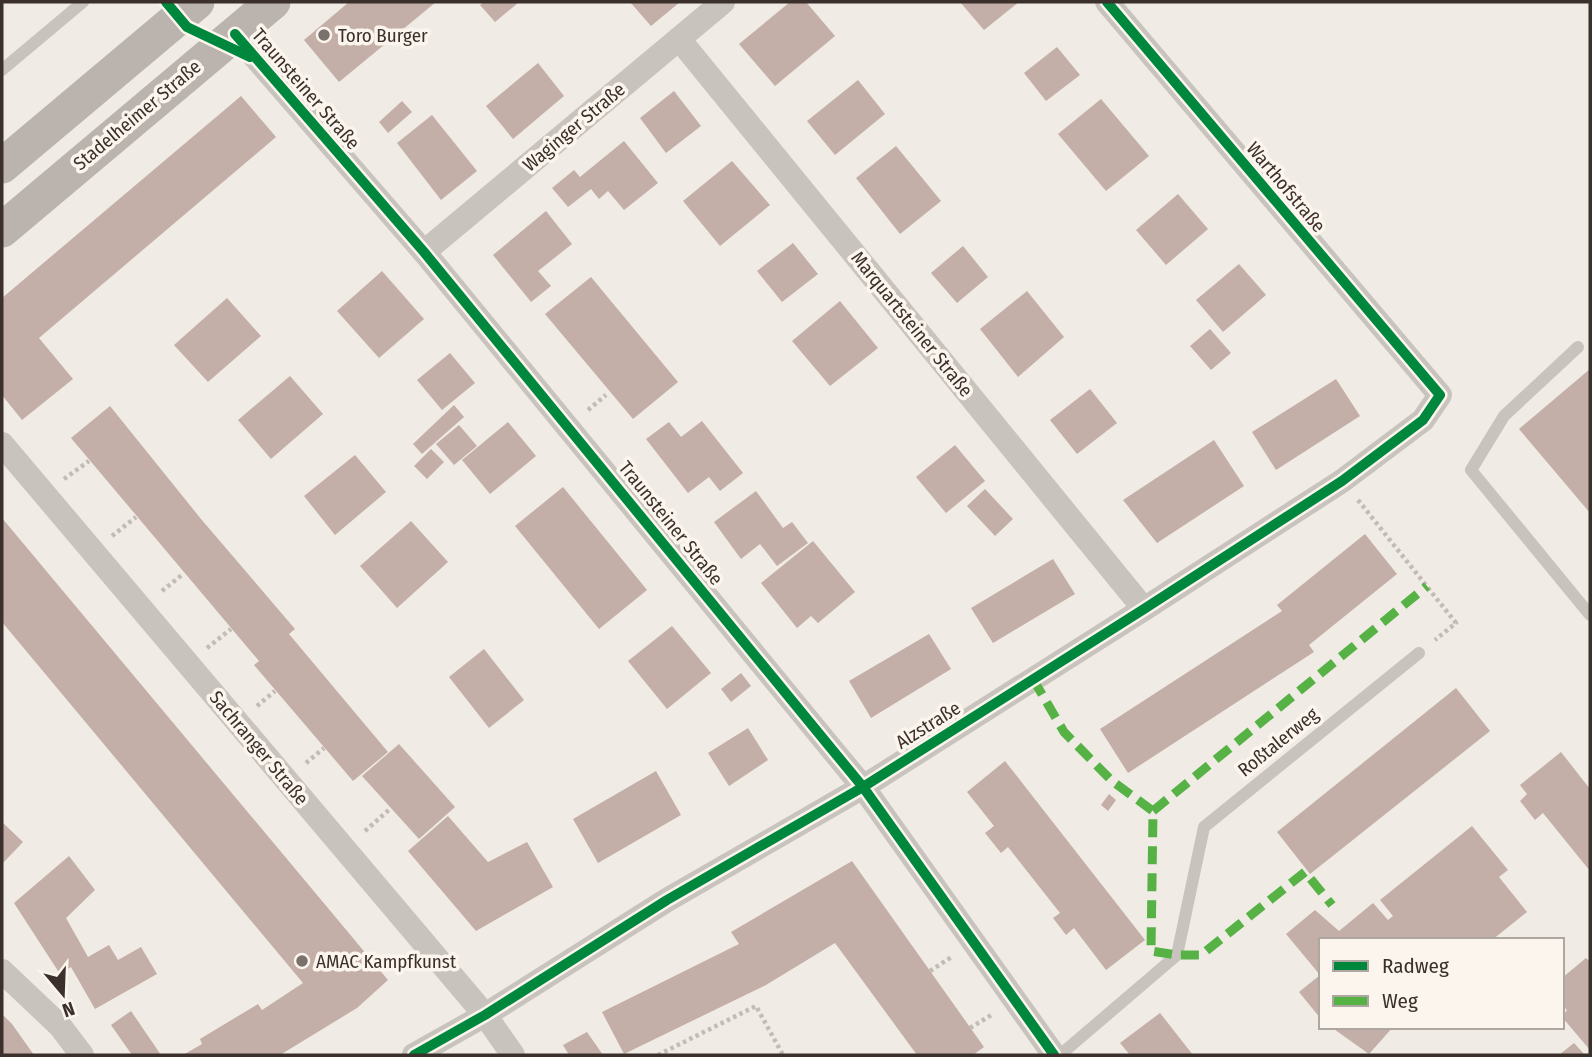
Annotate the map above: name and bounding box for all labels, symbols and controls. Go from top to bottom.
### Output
street label: Traunsteiner Straße [247,24,365,154]
place label: Toro Burger [338,24,428,47]
marker: Toro Burger [316,27,332,43]
street label: Stadelheimer Straße [69,55,205,175]
street label: Waginger Straße [518,78,630,176]
street label: Warthofstraße [1242,137,1330,237]
street label: Marquartsteiner Straße [846,247,978,401]
street label: Traunsteiner Straße [614,456,728,590]
street label: Sachranger Straße [205,686,313,810]
street label: Alzstraße [891,696,965,754]
street label: Roßtalerweg [1233,703,1323,781]
legend [1319,938,1564,1029]
place label: AMAC Kampfkunst [316,950,457,973]
marker: AMAC Kampfkunst [294,953,310,969]
text: Radweg [1382,953,1449,979]
north arrow [28,959,98,1029]
text: Weg [1382,988,1418,1014]
text: N [59,997,78,1022]

